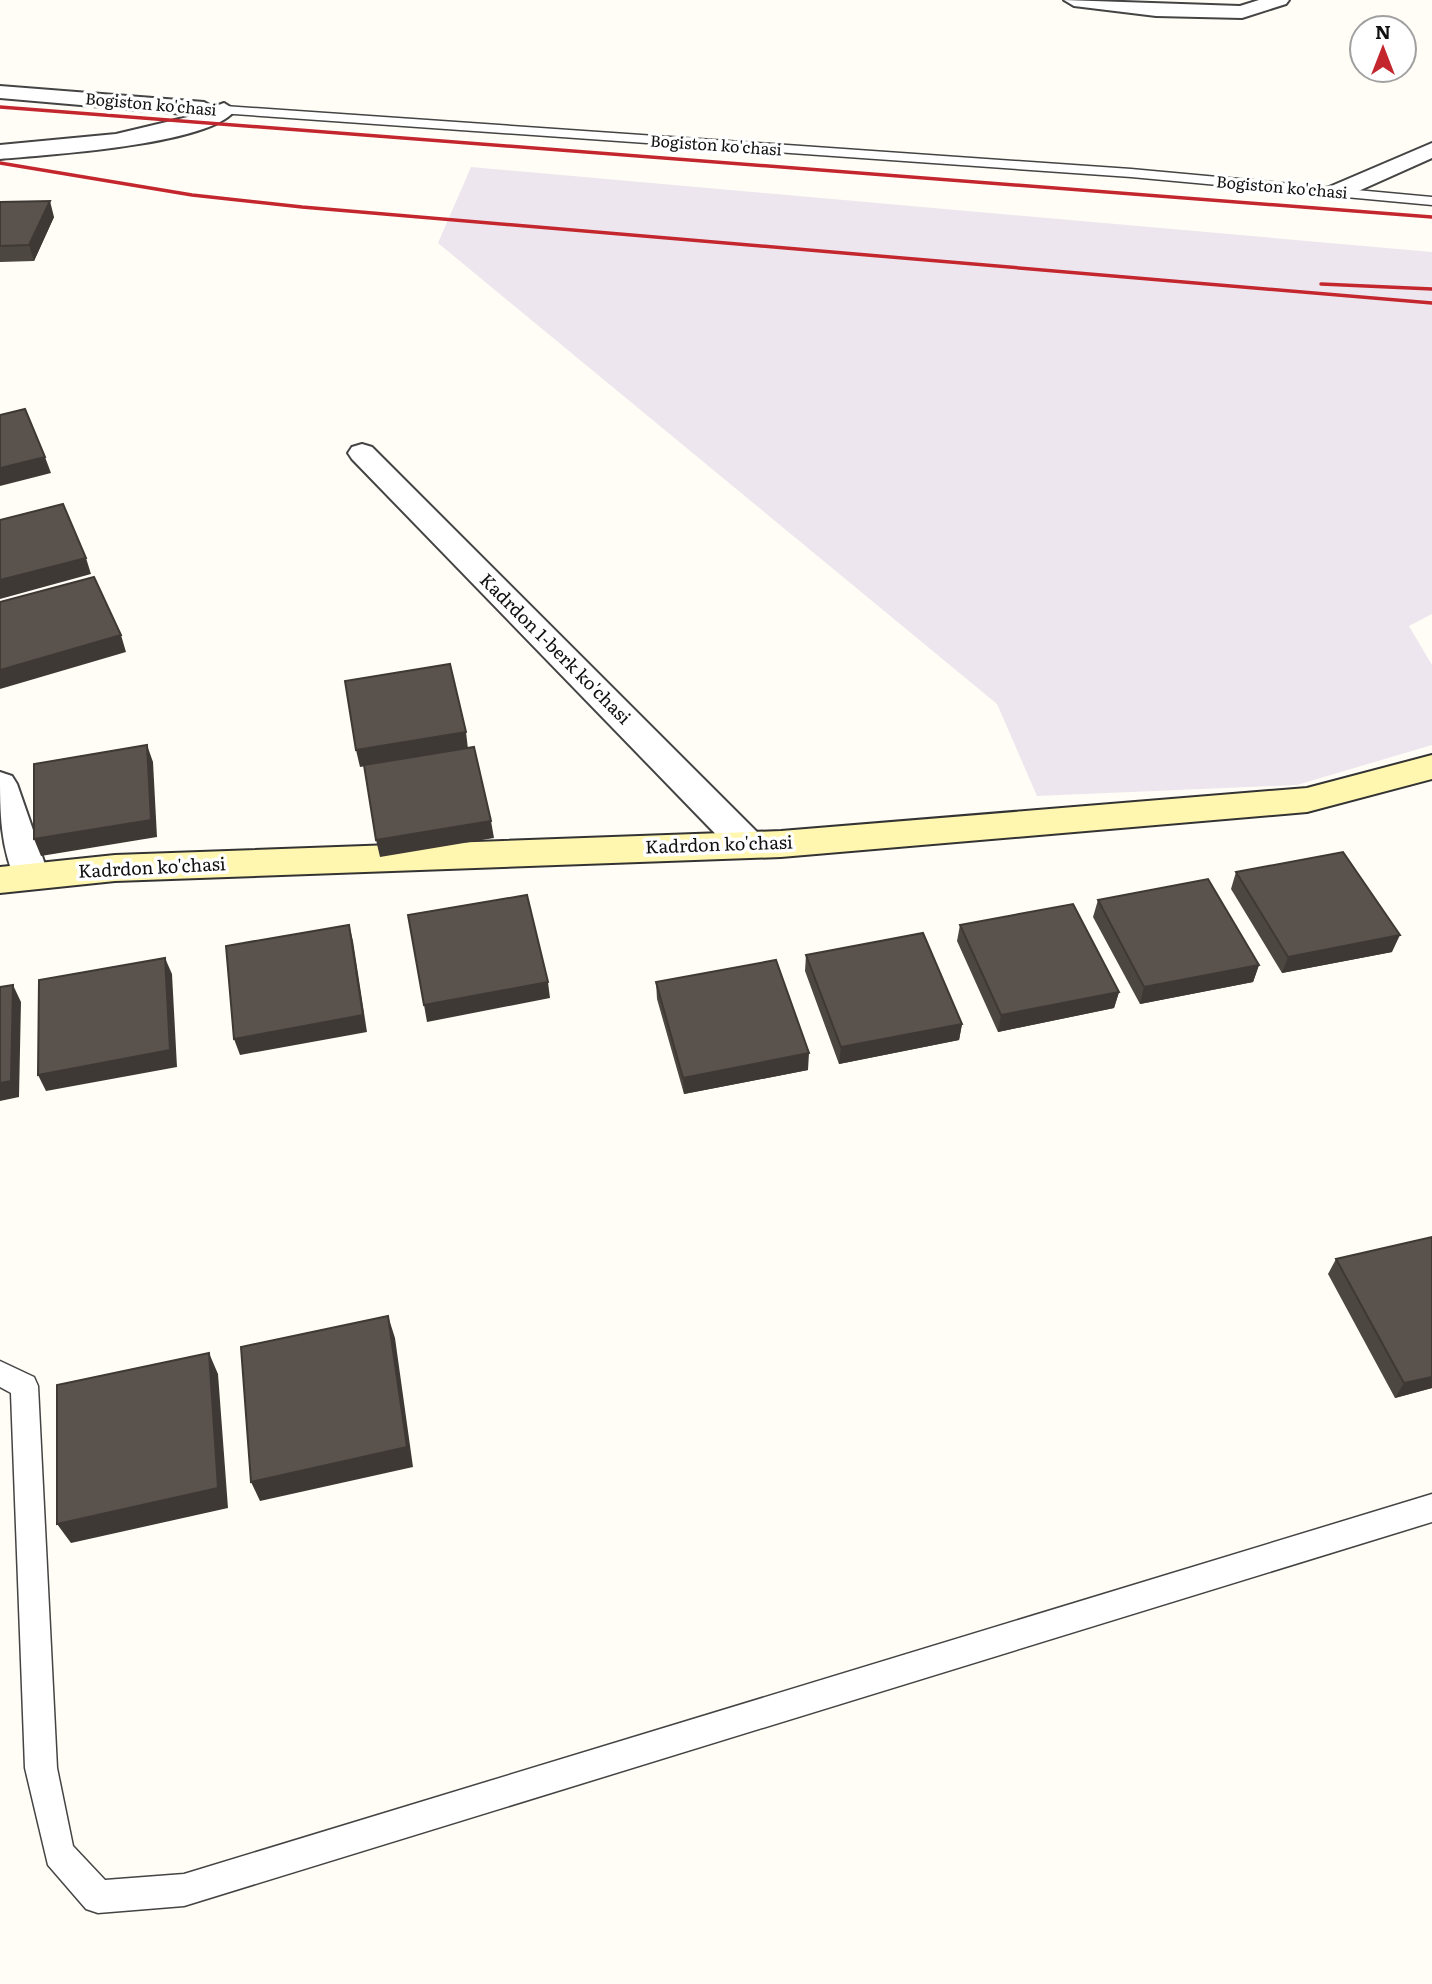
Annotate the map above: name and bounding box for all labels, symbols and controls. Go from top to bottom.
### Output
north arrow [1348,14,1418,84]
text: N [1375,17,1391,45]
street label: Bogiston ko'chasi [84,85,218,121]
street label: Bogiston ko'chasi [649,127,783,161]
street label: Bogiston ko'chasi [1215,168,1349,204]
street label: Kadrdon 1-berk ko'chasi [474,566,638,730]
street label: Kadrdon ko'chasi [645,827,793,860]
street label: Kadrdon ko'chasi [77,849,226,884]

